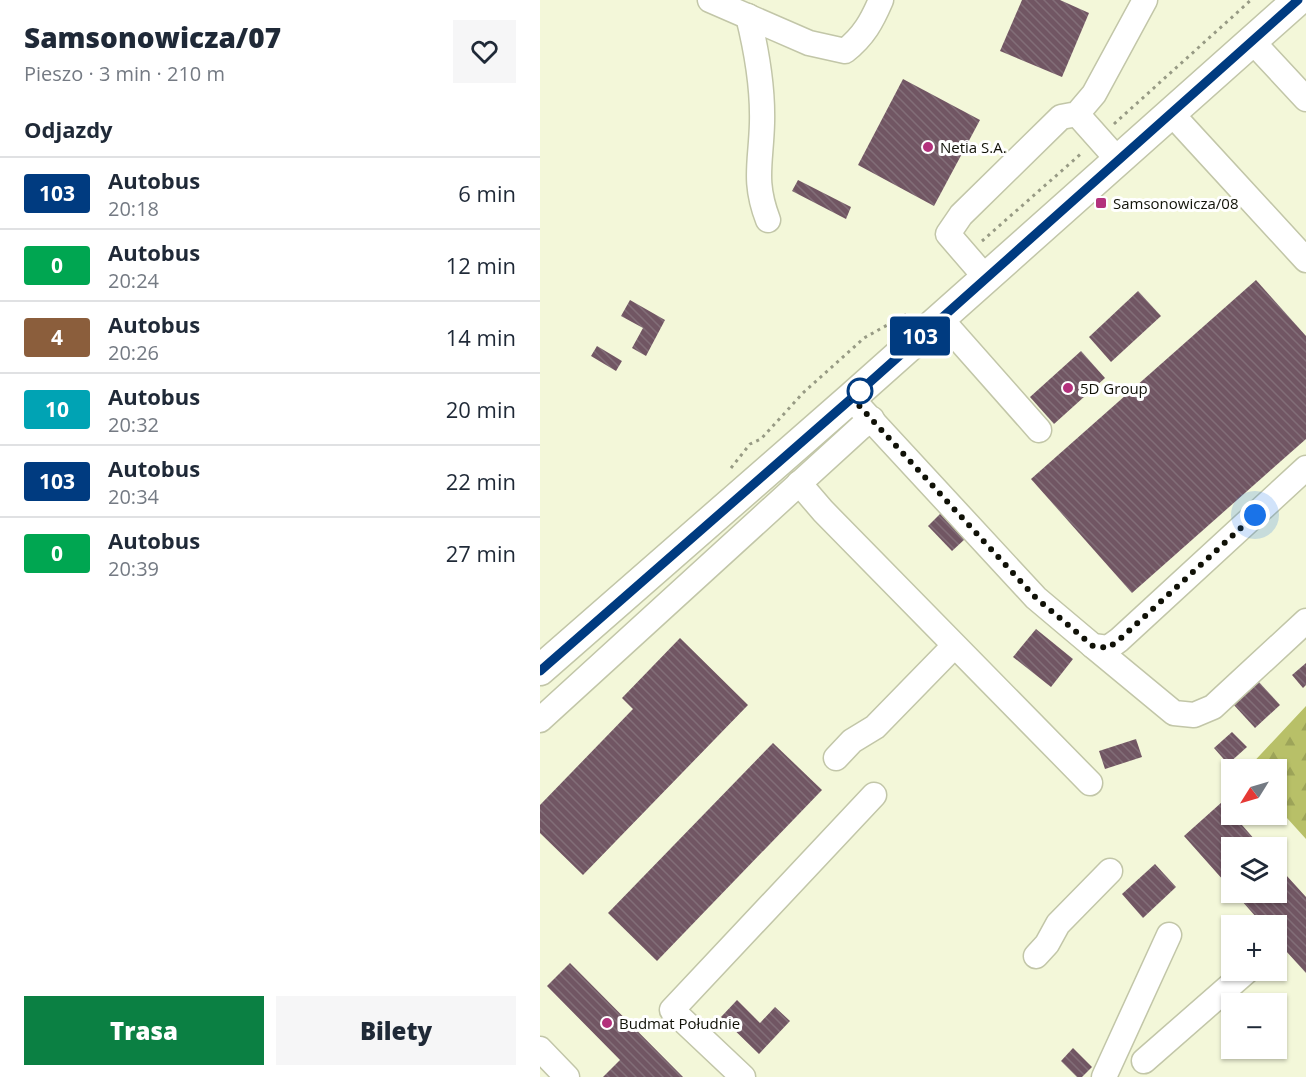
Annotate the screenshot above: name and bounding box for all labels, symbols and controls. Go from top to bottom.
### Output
text: Samsonowicza/07 [24,18,281,56]
button: heart [453,20,516,83]
text: Pieszo · 3 min · 210 m [24,60,225,87]
text: Odjazdy [24,114,113,144]
place label: Netia S.A. [940,137,1007,157]
marker: Netia S.A. [921,140,935,154]
text: Autobus [108,165,200,195]
text: 6 min [458,178,516,208]
text: 103 [39,179,75,207]
place label: Samsonowicza/08 [1113,193,1238,213]
text: 20:18 [108,195,159,222]
marker: Samsonowicza/08 [1094,196,1108,210]
text: Autobus [108,237,200,267]
text: 12 min [446,250,516,280]
text: 0 [51,251,63,279]
text: 20:24 [108,267,159,294]
text: Autobus [108,309,200,339]
line badge: 103 [886,316,955,356]
text: 14 min [446,322,516,352]
text: 103 [902,322,938,350]
text: 4 [51,323,63,351]
text: 20:26 [108,339,159,366]
unlabelled marker [847,378,873,404]
place label: 5D Group [1080,378,1148,398]
text: Autobus [108,381,200,411]
marker: 5D Group [1061,381,1075,395]
text: 20 min [446,394,516,424]
text: 10 [45,395,69,423]
text: 20:32 [108,411,159,438]
text: Autobus [108,453,200,483]
text: 22 min [446,466,516,496]
text: 103 [39,467,75,495]
text: 20:34 [108,483,159,510]
your location [1240,500,1270,530]
text: Autobus [108,525,200,555]
text: 27 min [446,538,516,568]
text: 0 [51,539,63,567]
text: 20:39 [108,555,159,582]
north arrow [1221,759,1287,825]
map controls [1221,759,1287,1059]
button: layers [1221,837,1287,903]
button: + [1221,915,1287,981]
button: − [1221,993,1287,1059]
button: Trasa [24,996,264,1065]
button: Bilety [276,996,516,1065]
place label: Budmat Południe [619,1013,740,1033]
marker: Budmat Południe [600,1016,614,1030]

